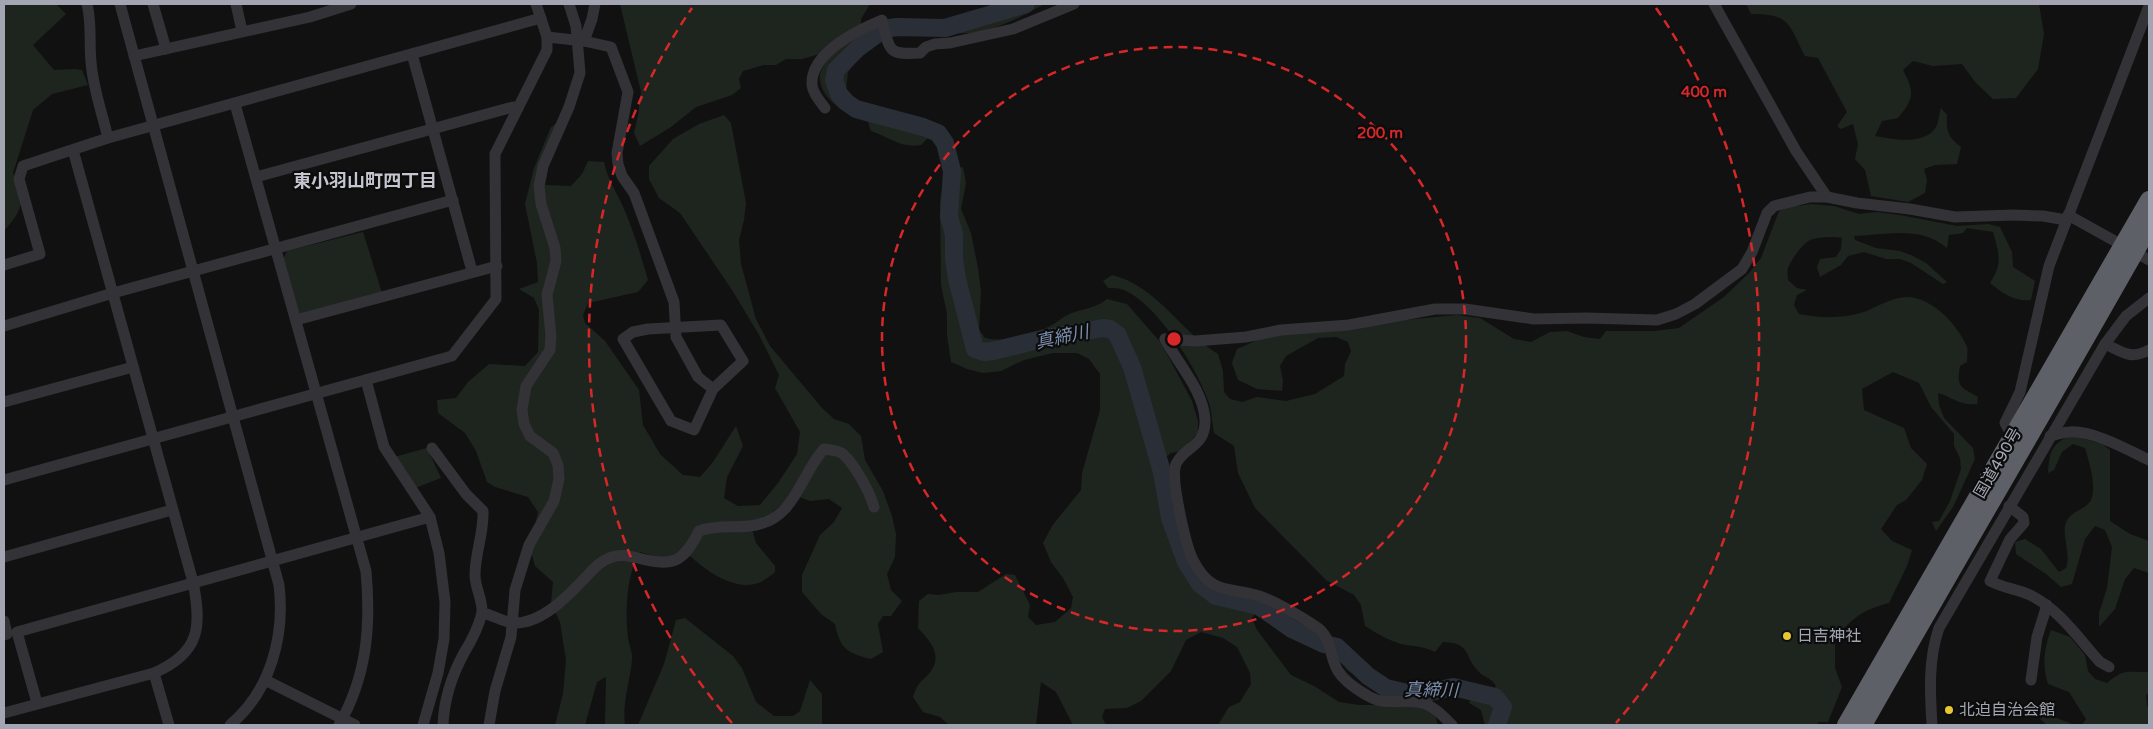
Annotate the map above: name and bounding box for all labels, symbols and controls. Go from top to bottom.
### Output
text: 400 m [1681,83,1727,101]
text: 200 m [1357,124,1403,142]
district label: 東小羽山町四丁目 [293,170,437,192]
water label: 真締川 [1033,320,1093,353]
centre of rings [1165,330,1183,348]
street label: 国道490号 [1970,424,2026,502]
place label: 日吉神社 [1797,626,1861,646]
marker: 日吉神社 [1781,630,1793,642]
water label: 真締川 [1404,679,1460,702]
place label: 北迫自治会館 [1959,700,2055,720]
marker: 北迫自治会館 [1943,704,1955,716]

